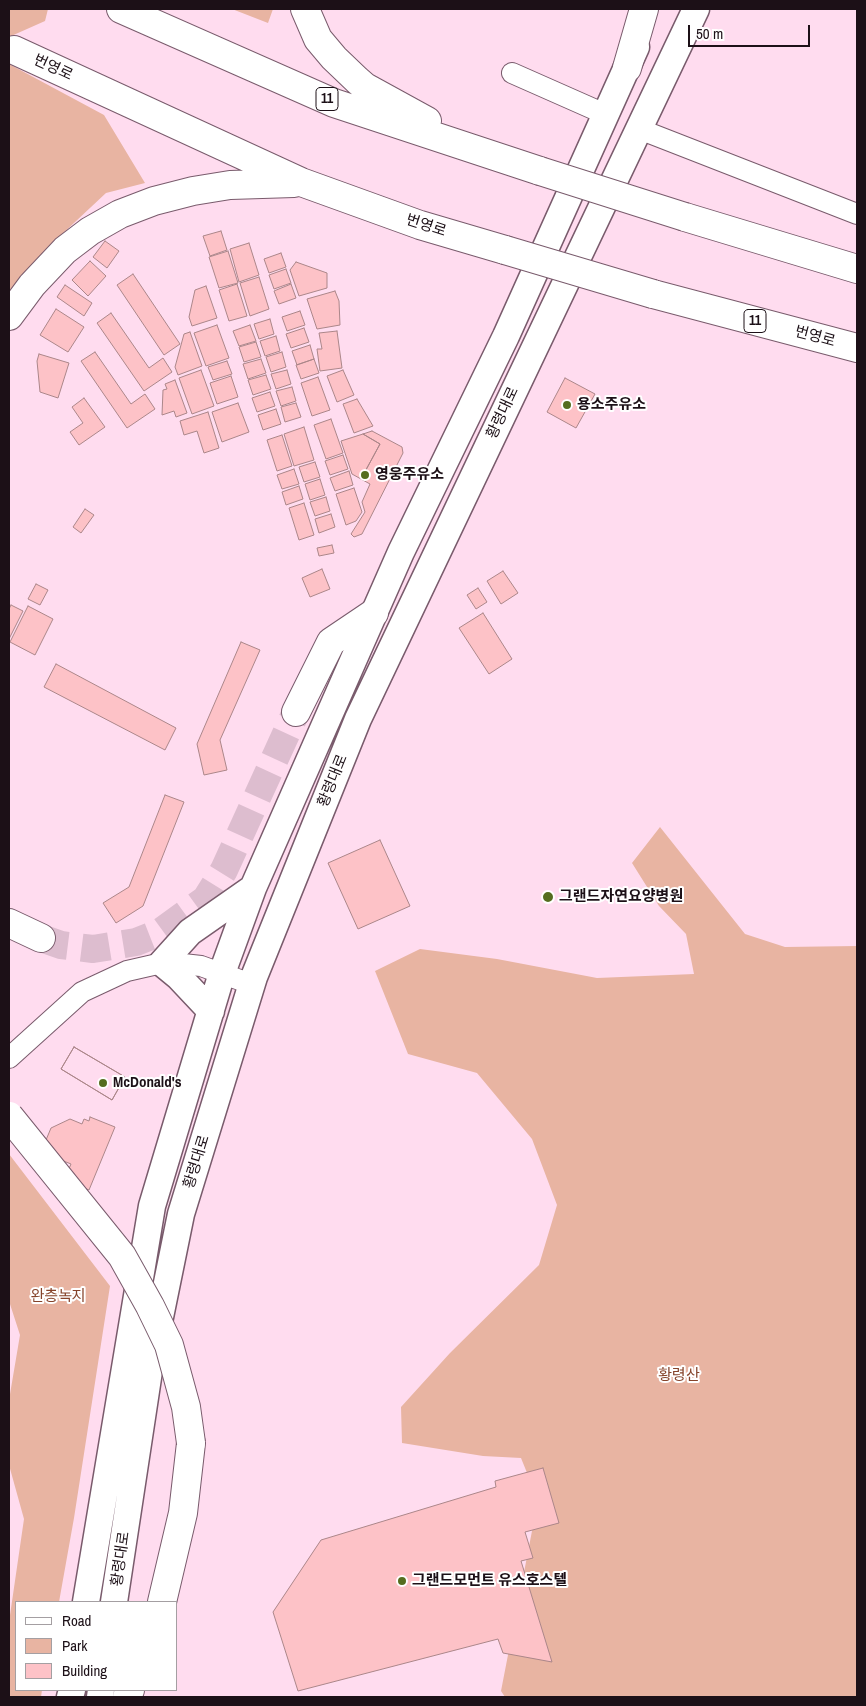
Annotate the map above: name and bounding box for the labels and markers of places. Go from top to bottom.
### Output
place label: 용소주유소 [577,396,646,414]
marker: 용소주유소 [561,399,573,411]
place label: 영웅주유소 [375,466,444,484]
marker: 영웅주유소 [359,469,371,481]
place label: 그랜드자연요양병원 [559,888,683,906]
marker: 그랜드자연요양병원 [541,890,555,904]
place label: McDonald's [113,1074,182,1092]
marker: McDonald's [97,1077,109,1089]
place label: 그랜드모먼트 유스호스텔 [412,1572,567,1590]
marker: 그랜드모먼트 유스호스텔 [396,1575,408,1587]

